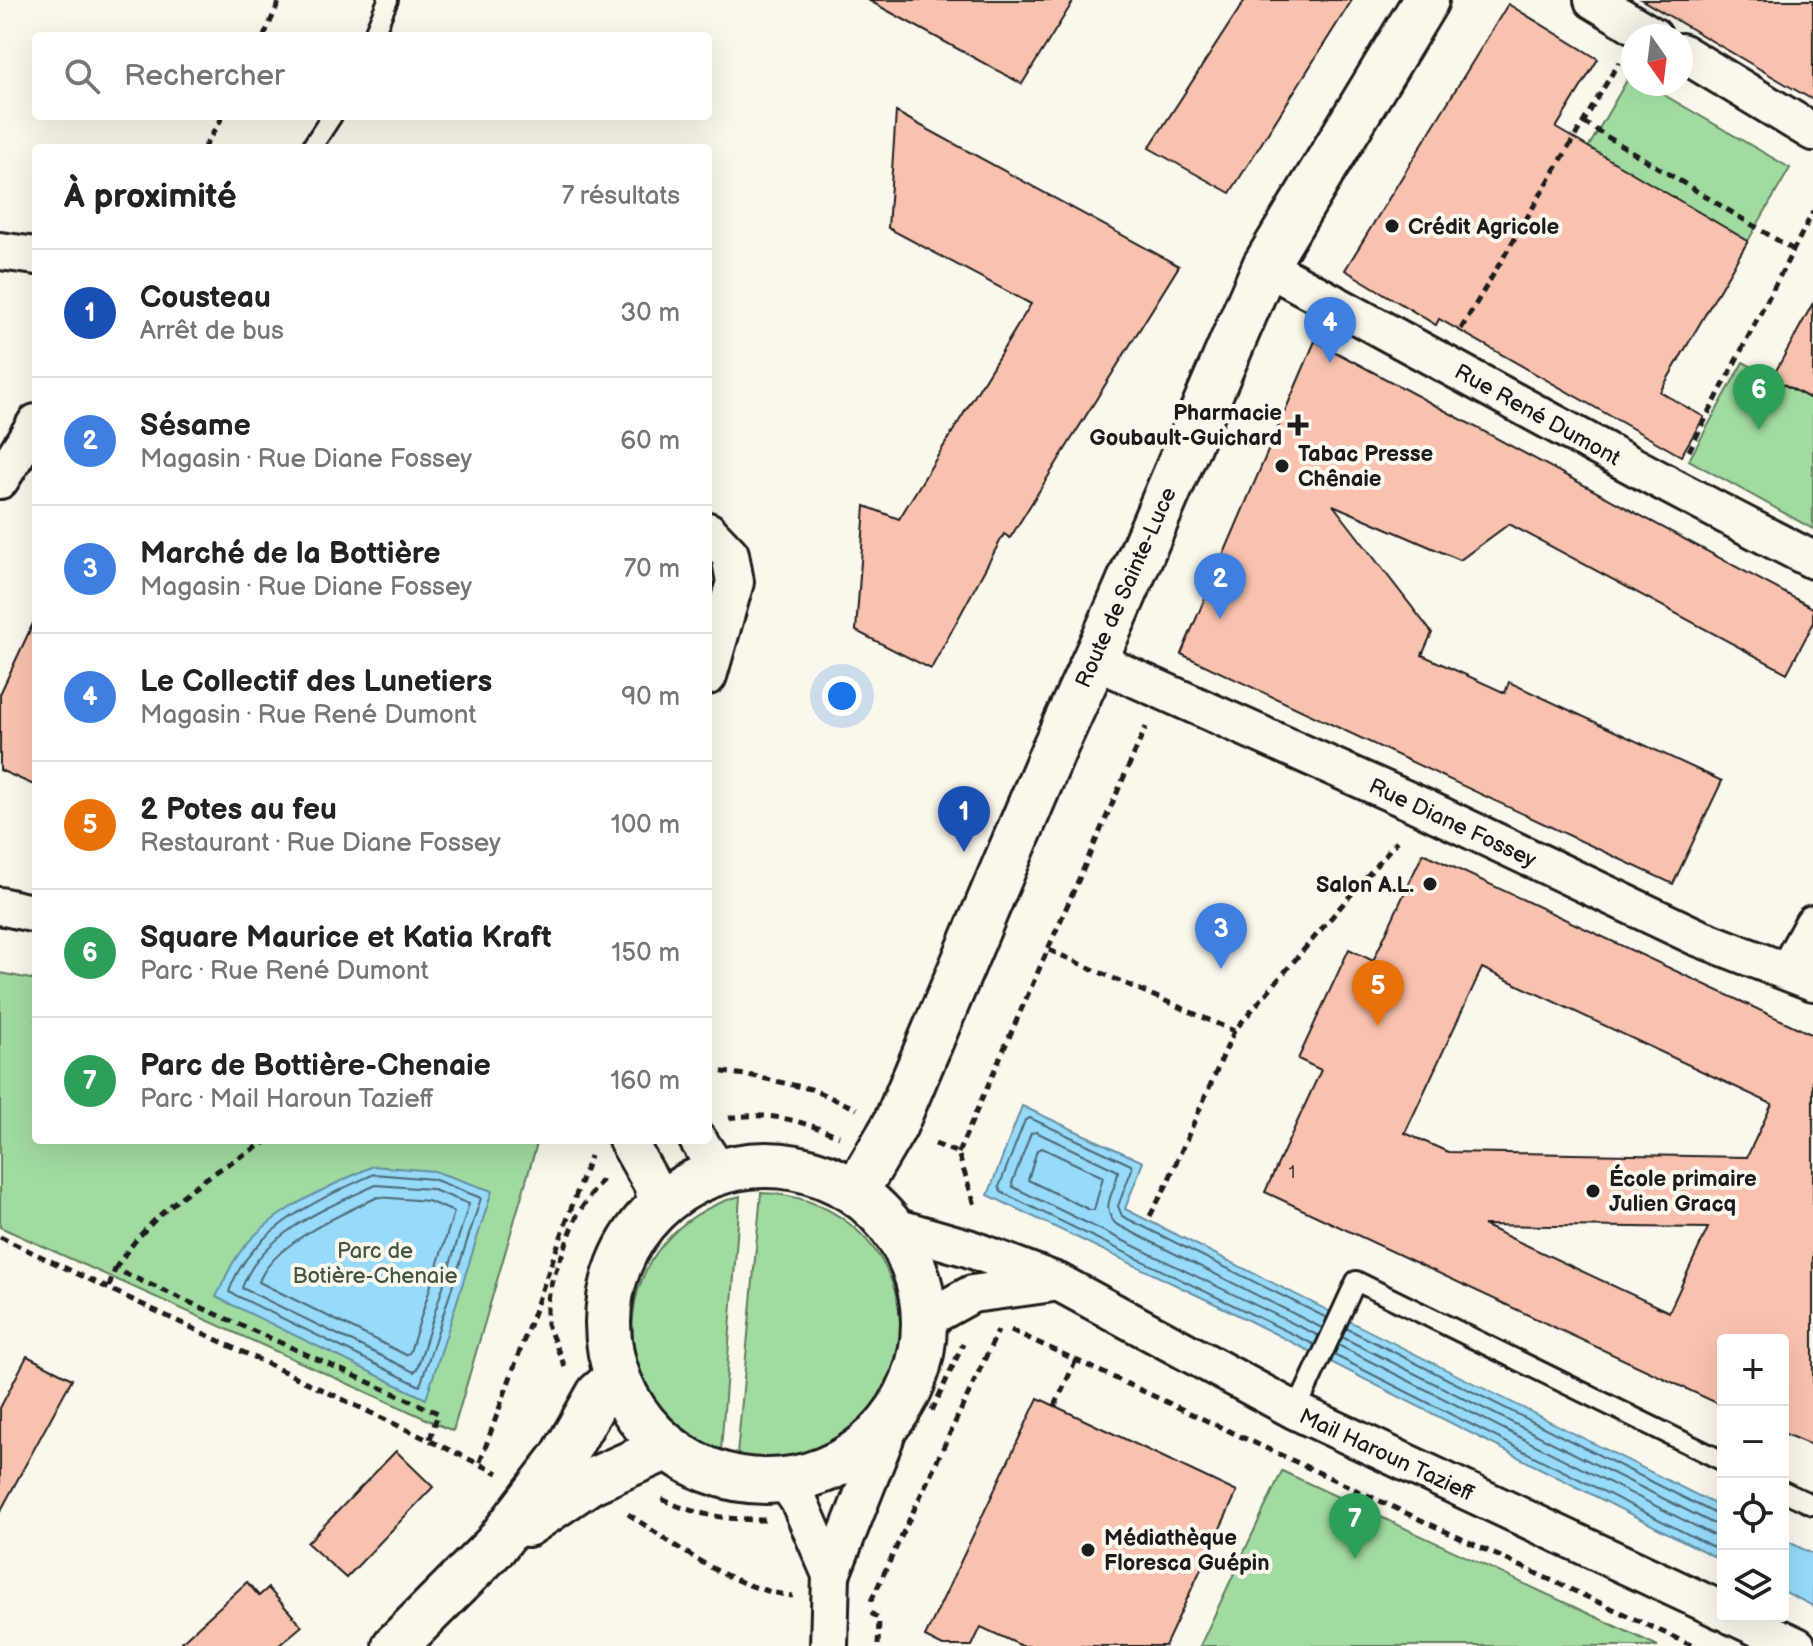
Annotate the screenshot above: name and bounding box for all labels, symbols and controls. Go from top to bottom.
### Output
north arrow [1621,24,1693,96]
search box [32,32,712,120]
icon: search [60,54,104,98]
text: Rechercher [124,58,285,94]
text: À proximité [64,176,237,217]
text: 7 résultats [562,181,680,212]
place label: Crédit Agricole [1408,214,1559,241]
marker: Crédit Agricole [1383,217,1401,235]
text: Cousteau [140,280,271,316]
pin: 4 [1304,297,1356,363]
text: 1 [85,298,95,329]
text: 30 m [620,298,680,329]
text: Arrêt de bus [140,316,284,347]
street label: Rue René Dumont [1450,359,1625,472]
pin: 6 [1733,364,1785,430]
place label: Pharmacie Goubault-Guichard [1089,400,1282,452]
text: Sésame [140,408,251,444]
marker: Pharmacie Goubault-Guichard [1289,416,1307,434]
text: 2 [82,426,98,457]
text: 60 m [620,426,680,457]
place label: Tabac Presse Chênaie [1298,441,1433,493]
text: Magasin · Rue Diane Fossey [140,444,472,475]
marker: Tabac Presse Chênaie [1273,457,1291,475]
street label: Route de Sainte-Luce [1070,483,1183,692]
text: Marché de la Bottière [140,536,441,572]
pin: 2 [1194,553,1246,619]
text: 3 [82,554,98,585]
text: 70 m [623,554,680,585]
text: Magasin · Rue Diane Fossey [140,572,472,603]
text: Le Collectif des Lunetiers [140,664,492,700]
your location [822,676,862,716]
text: 4 [82,682,98,713]
text: 90 m [621,682,680,713]
text: Magasin · Rue René Dumont [140,700,477,731]
street label: Rue Diane Fossey [1364,773,1540,874]
pin: 1 [938,786,990,852]
text: 2 Potes au feu [140,792,337,828]
text: 5 [82,810,98,841]
text: 100 m [611,810,680,841]
text: Restaurant · Rue Diane Fossey [140,828,501,859]
place label: Salon A.L. [1316,872,1414,899]
marker: Salon A.L. [1421,875,1439,893]
pin: 3 [1195,903,1247,969]
text: Square Maurice et Katia Kraft [140,920,552,956]
text: 6 [82,938,98,969]
text: 150 m [611,938,680,969]
text: Parc · Rue René Dumont [140,956,429,987]
pin: 5 [1352,960,1404,1026]
text: Parc de Bottière-Chenaie [140,1048,491,1084]
text: 7 [83,1066,97,1097]
text: 160 m [610,1066,680,1097]
text: Parc · Mail Haroun Tazieff [140,1084,434,1115]
house number: 1 [1289,1162,1295,1183]
place label: École primaire Julien Gracq [1609,1164,1757,1218]
marker: École primaire Julien Gracq [1584,1182,1602,1200]
park label: Parc de Botière-Chenaie [293,1238,457,1290]
map controls [1717,1334,1789,1622]
button: + [1717,1334,1789,1406]
street label: Mail Haroun Tazieff [1295,1403,1478,1508]
button: − [1717,1406,1789,1478]
button: locate [1717,1478,1789,1550]
pin: 7 [1329,1493,1381,1559]
place label: Médiathèque Floresca Guépin [1104,1525,1270,1577]
marker: Médiathèque Floresca Guépin [1079,1541,1097,1559]
button: layers [1717,1550,1789,1622]

